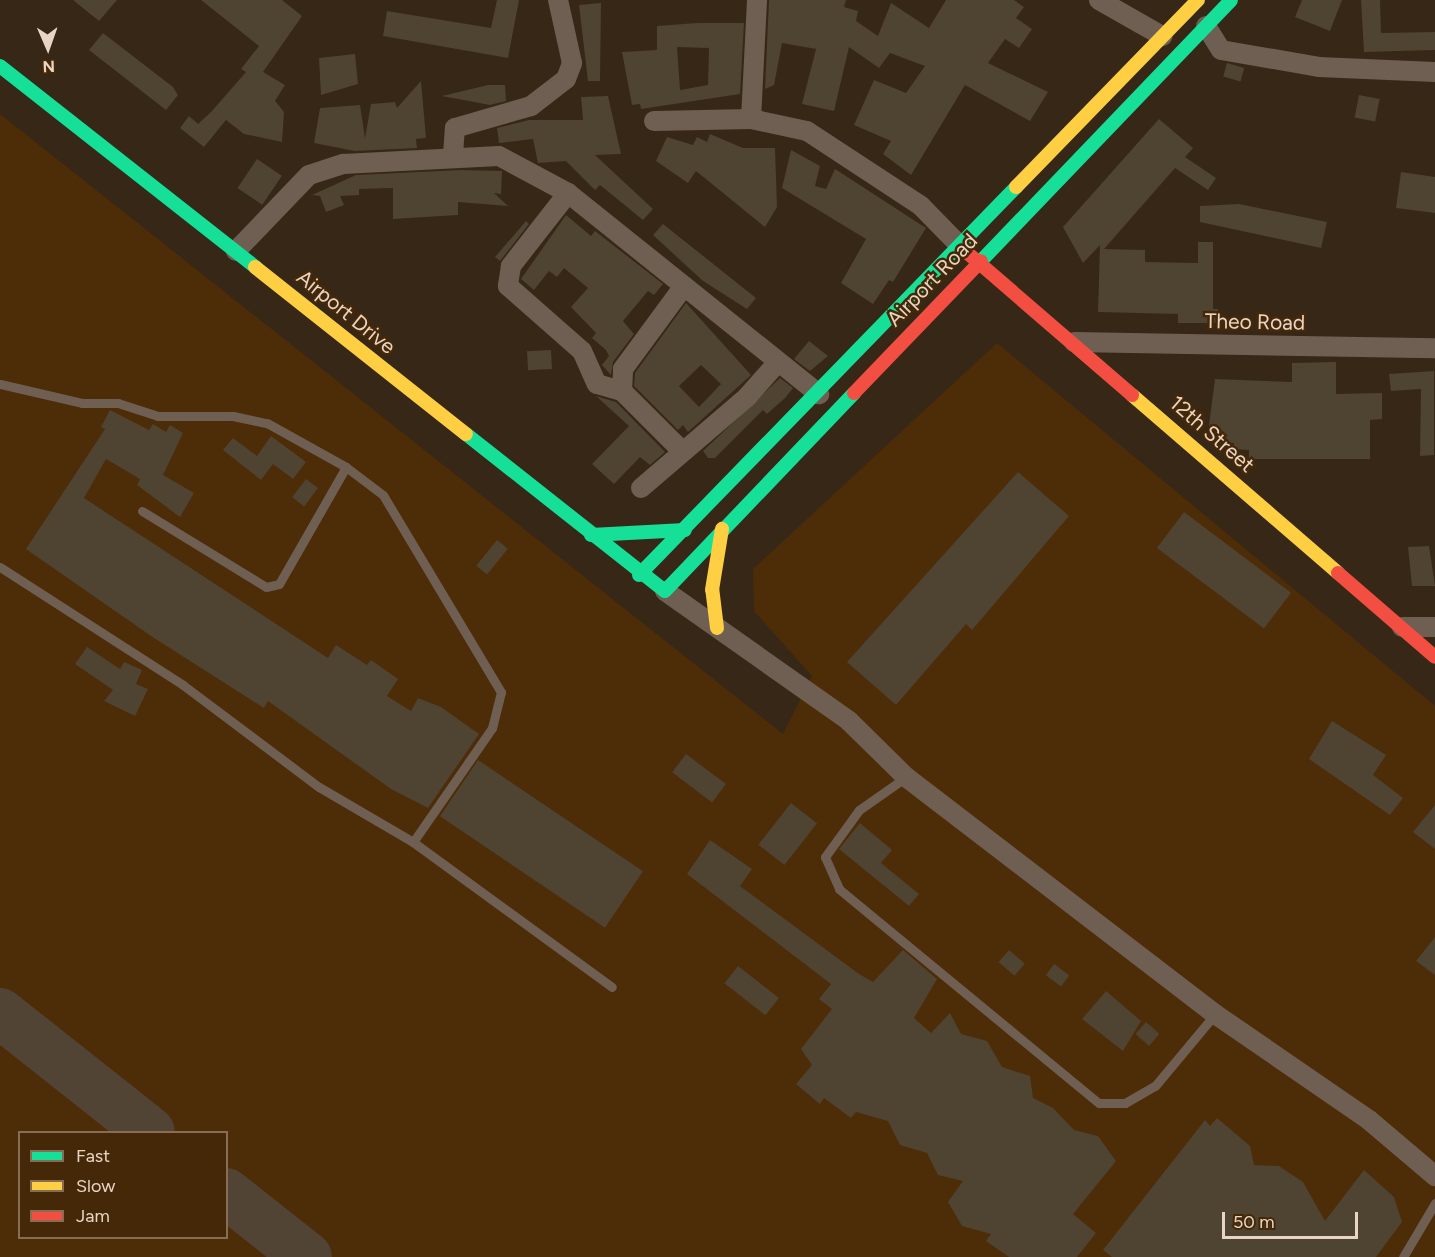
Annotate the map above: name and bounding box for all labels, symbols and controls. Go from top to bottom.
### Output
north arrow [18,18,78,78]
text: N [42,57,55,76]
street label: Airport Road [881,228,983,332]
street label: Airport Drive [292,265,400,359]
street label: Theo Road [1205,309,1305,335]
street label: 12th Street [1164,390,1260,478]
legend [18,1131,228,1239]
text: Fast [76,1145,110,1167]
text: Slow [76,1175,115,1197]
scale bar [1225,1200,1362,1238]
text: Jam [76,1205,110,1227]
text: 50 m [1233,1211,1275,1233]

